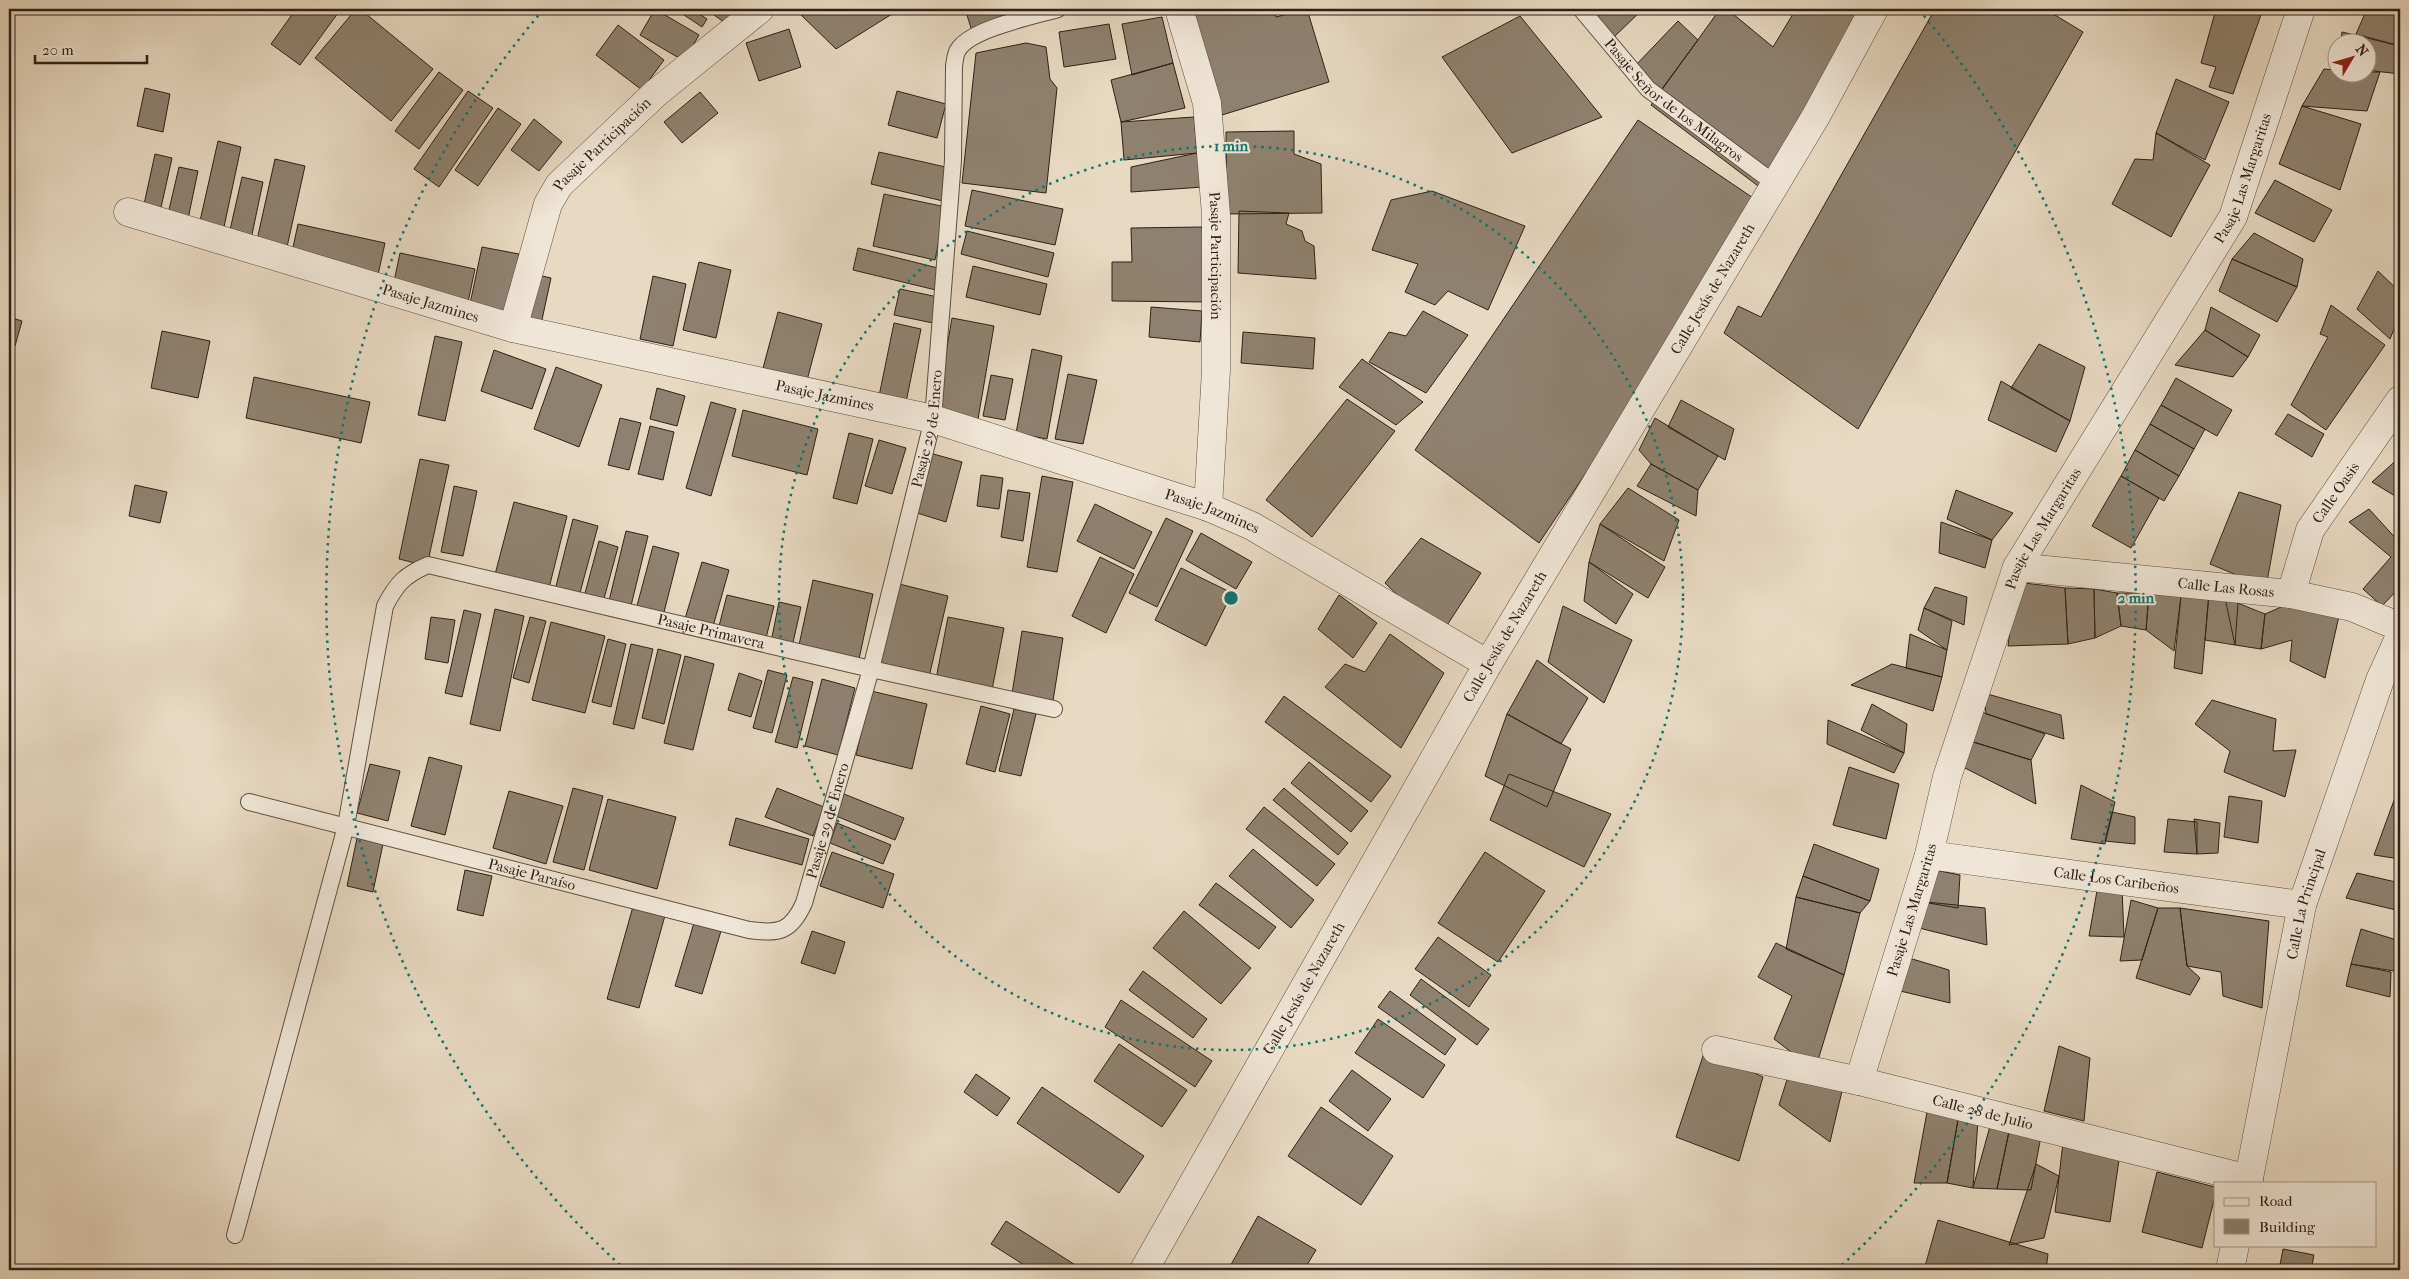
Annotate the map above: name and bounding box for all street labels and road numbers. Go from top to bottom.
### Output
street label: Pasaje Señor de los Milagros [1600,35,1747,166]
street label: Pasaje Participación [549,93,655,194]
street label: Pasaje Las Margaritas [2210,110,2276,247]
street label: Pasaje Participación [1205,191,1225,320]
street label: Calle Jesús de Nazareth [1666,220,1759,358]
street label: Pasaje Jazmines [380,280,482,326]
street label: Pasaje 29 de Enero [907,369,946,489]
street label: Pasaje Jazmines [774,376,876,415]
street label: Calle Oasis [2308,458,2363,527]
street label: Pasaje Las Margaritas [2001,464,2085,592]
street label: Pasaje Jazmines [1163,485,1264,538]
street label: Calle Jesús de Nazareth [1459,567,1551,705]
street label: Calle Las Rosas [2177,574,2276,601]
street label: Pasaje Primavera [656,610,768,653]
street label: Pasaje 29 de Enero [802,761,853,881]
street label: Pasaje Las Margaritas [1883,841,1940,979]
street label: Calle La Principal [2283,847,2330,961]
street label: Pasaje Paraíso [486,855,578,894]
street label: Calle Los Caribeños [2053,863,2181,897]
street label: Calle Jesús de Nazareth [1259,918,1349,1058]
street label: Calle 28 de Julio [1931,1091,2035,1134]

